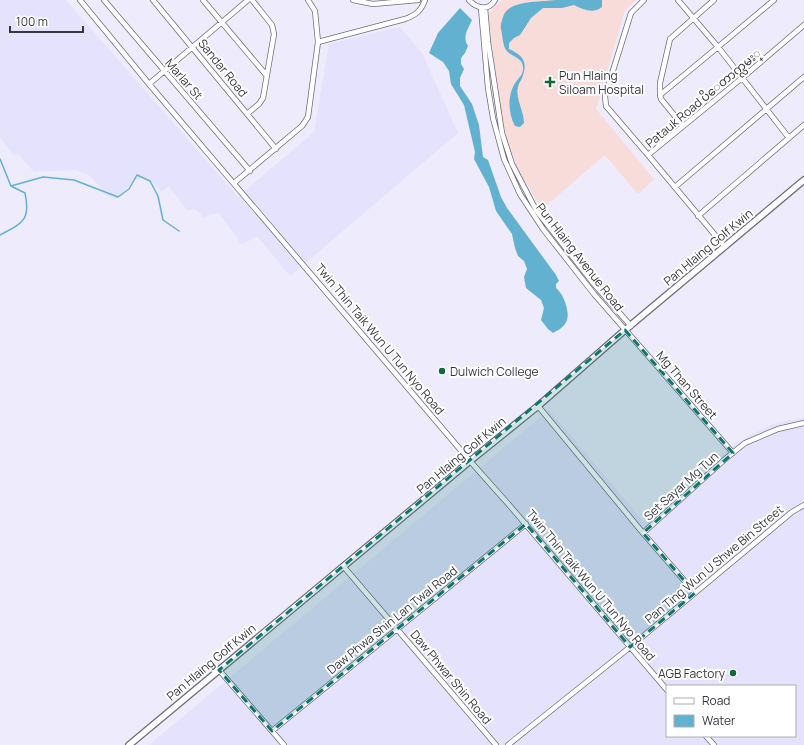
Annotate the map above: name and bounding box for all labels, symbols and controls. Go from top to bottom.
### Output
scale bar [10,8,83,34]
text: 100 m [16,13,48,30]
street label: Sandar Road [194,35,252,101]
street label: Patauk Road ပိေတာက္လမး္ [642,45,766,153]
street label: Marlar St [161,55,207,103]
place label: Pun Hlaing Siloam Hospital [559,67,644,98]
marker: Pun Hlaing Siloam Hospital [544,76,556,88]
street label: Pun Hlaing Avenue Road [532,199,628,315]
street label: Pan Hlaing Golf Kwin [660,205,756,289]
street label: Twin Thin Taik Wun U Tun Nyo Road [312,260,448,418]
street label: Mg Than Street [653,347,722,423]
place label: Dulwich College [450,363,539,380]
marker: Dulwich College [437,366,447,376]
street label: Pan Hlaing Golf Kwin [413,413,509,497]
street label: Set Sayar Mg Tun [640,448,722,524]
street label: Pan Ting Wun U Shwe Bin Street [641,501,787,627]
street label: Twin Thin Taik Wun U Tun Nyo Road [523,506,659,664]
street label: Daw Phwa Shin Lan Twal Road [323,562,461,678]
street label: Pan Hlaing Golf Kwin [163,620,259,704]
street label: Daw Phwar Shin Road [407,626,495,728]
place label: AGB Factory [658,665,726,682]
marker: AGB Factory [728,668,738,678]
legend [666,685,796,737]
text: Road [702,692,730,709]
text: Water [702,712,736,729]

